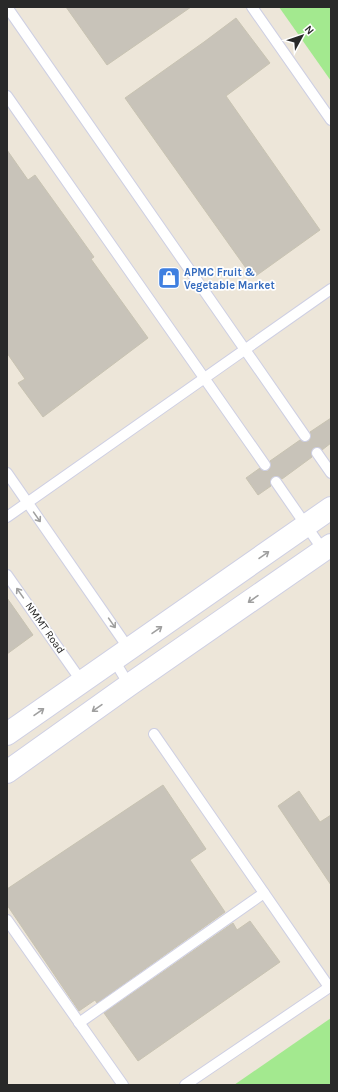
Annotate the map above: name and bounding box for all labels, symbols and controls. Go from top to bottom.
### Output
north arrow [282,16,322,56]
text: N [302,23,317,37]
shop icon: APMC Fruit & Vegetable Market [156,265,182,291]
place label: APMC Fruit & Vegetable Market [184,266,275,292]
one-way arrow [33,511,41,522]
one-way arrow [258,551,269,559]
one-way arrow [16,587,24,598]
one-way arrow [248,595,259,603]
street label: NMMT Road [23,600,67,656]
one-way arrow [108,618,116,629]
one-way arrow [151,626,162,634]
one-way arrow [92,704,103,712]
one-way arrow [33,708,44,716]

